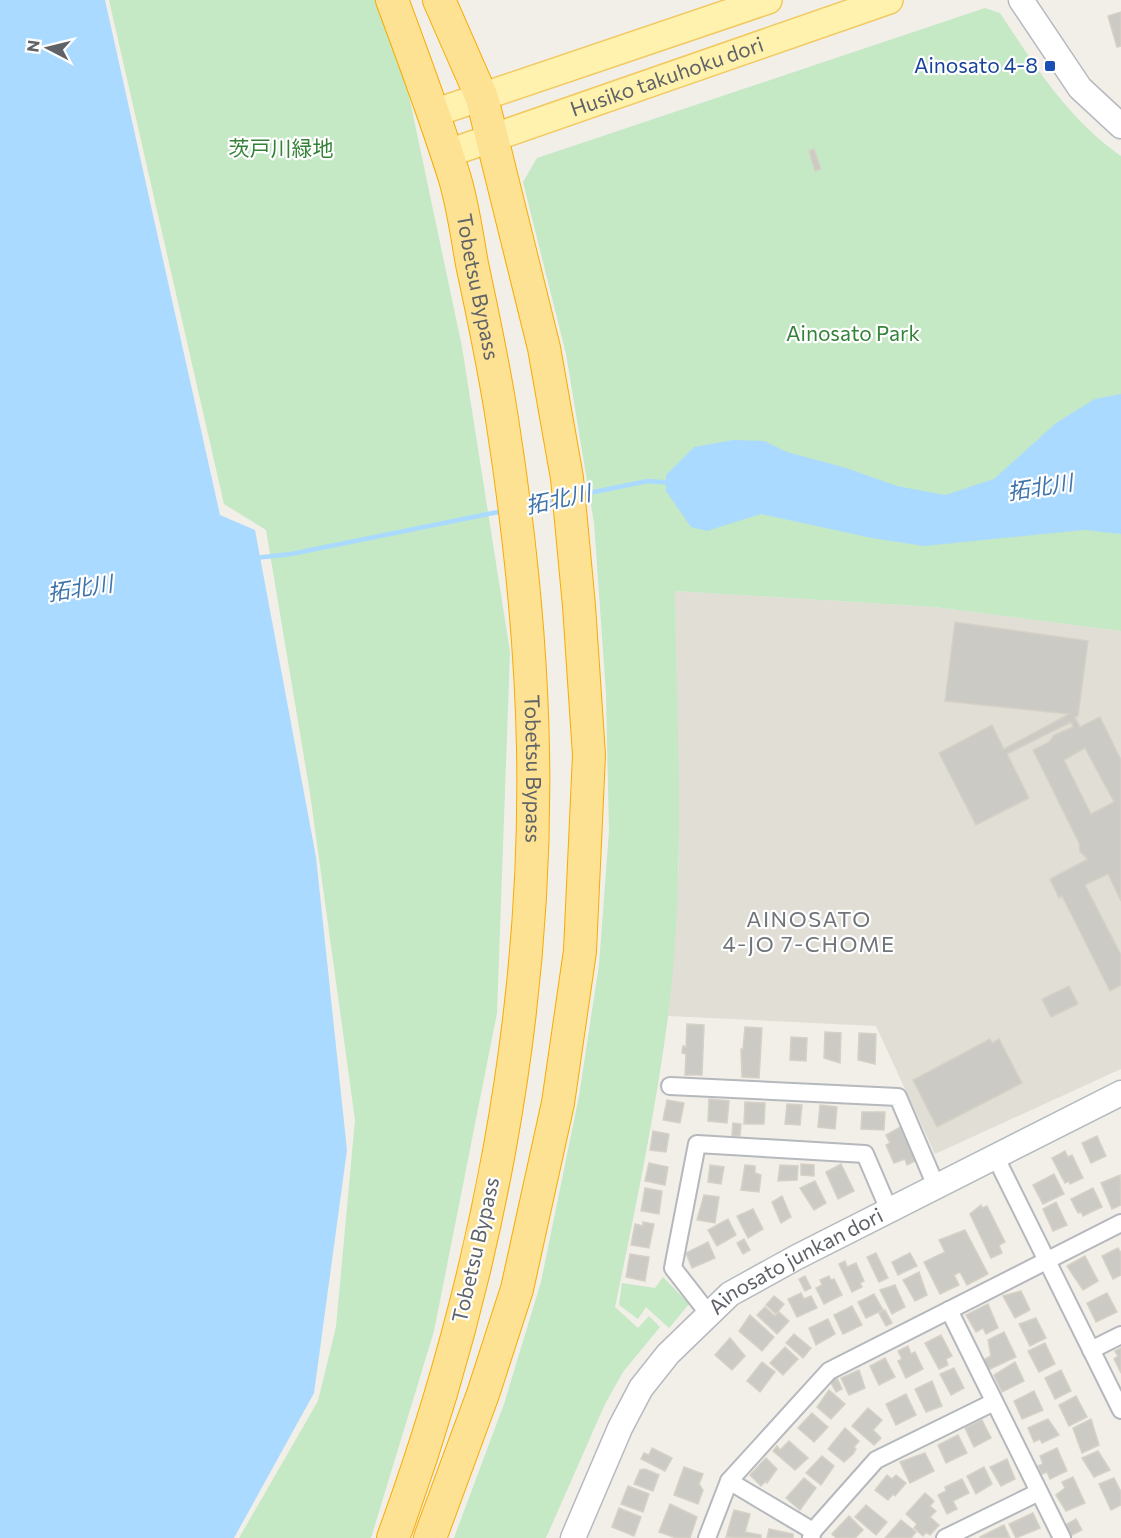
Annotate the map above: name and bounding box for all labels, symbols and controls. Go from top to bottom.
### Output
north arrow [18,18,78,78]
street label: Husiko takuhoku dori [567,31,766,121]
text: N [22,39,43,53]
place label: Ainosato 4-8 [914,52,1038,77]
marker: Ainosato 4-8 [1043,59,1057,73]
park label: 茨戸川緑地 [229,135,334,160]
street label: Tobetsu Bypass [452,211,505,362]
park label: Ainosato Park [786,320,920,345]
water label: 拓北川 [1005,468,1077,505]
water label: 拓北川 [523,478,595,519]
water label: 拓北川 [45,569,117,606]
street label: Tobetsu Bypass [520,694,547,844]
district label: AINOSATO 4-JO 7-CHOME [722,905,896,957]
street label: Tobetsu Bypass [446,1175,503,1325]
street label: Ainosato junkan dori [703,1202,887,1319]

